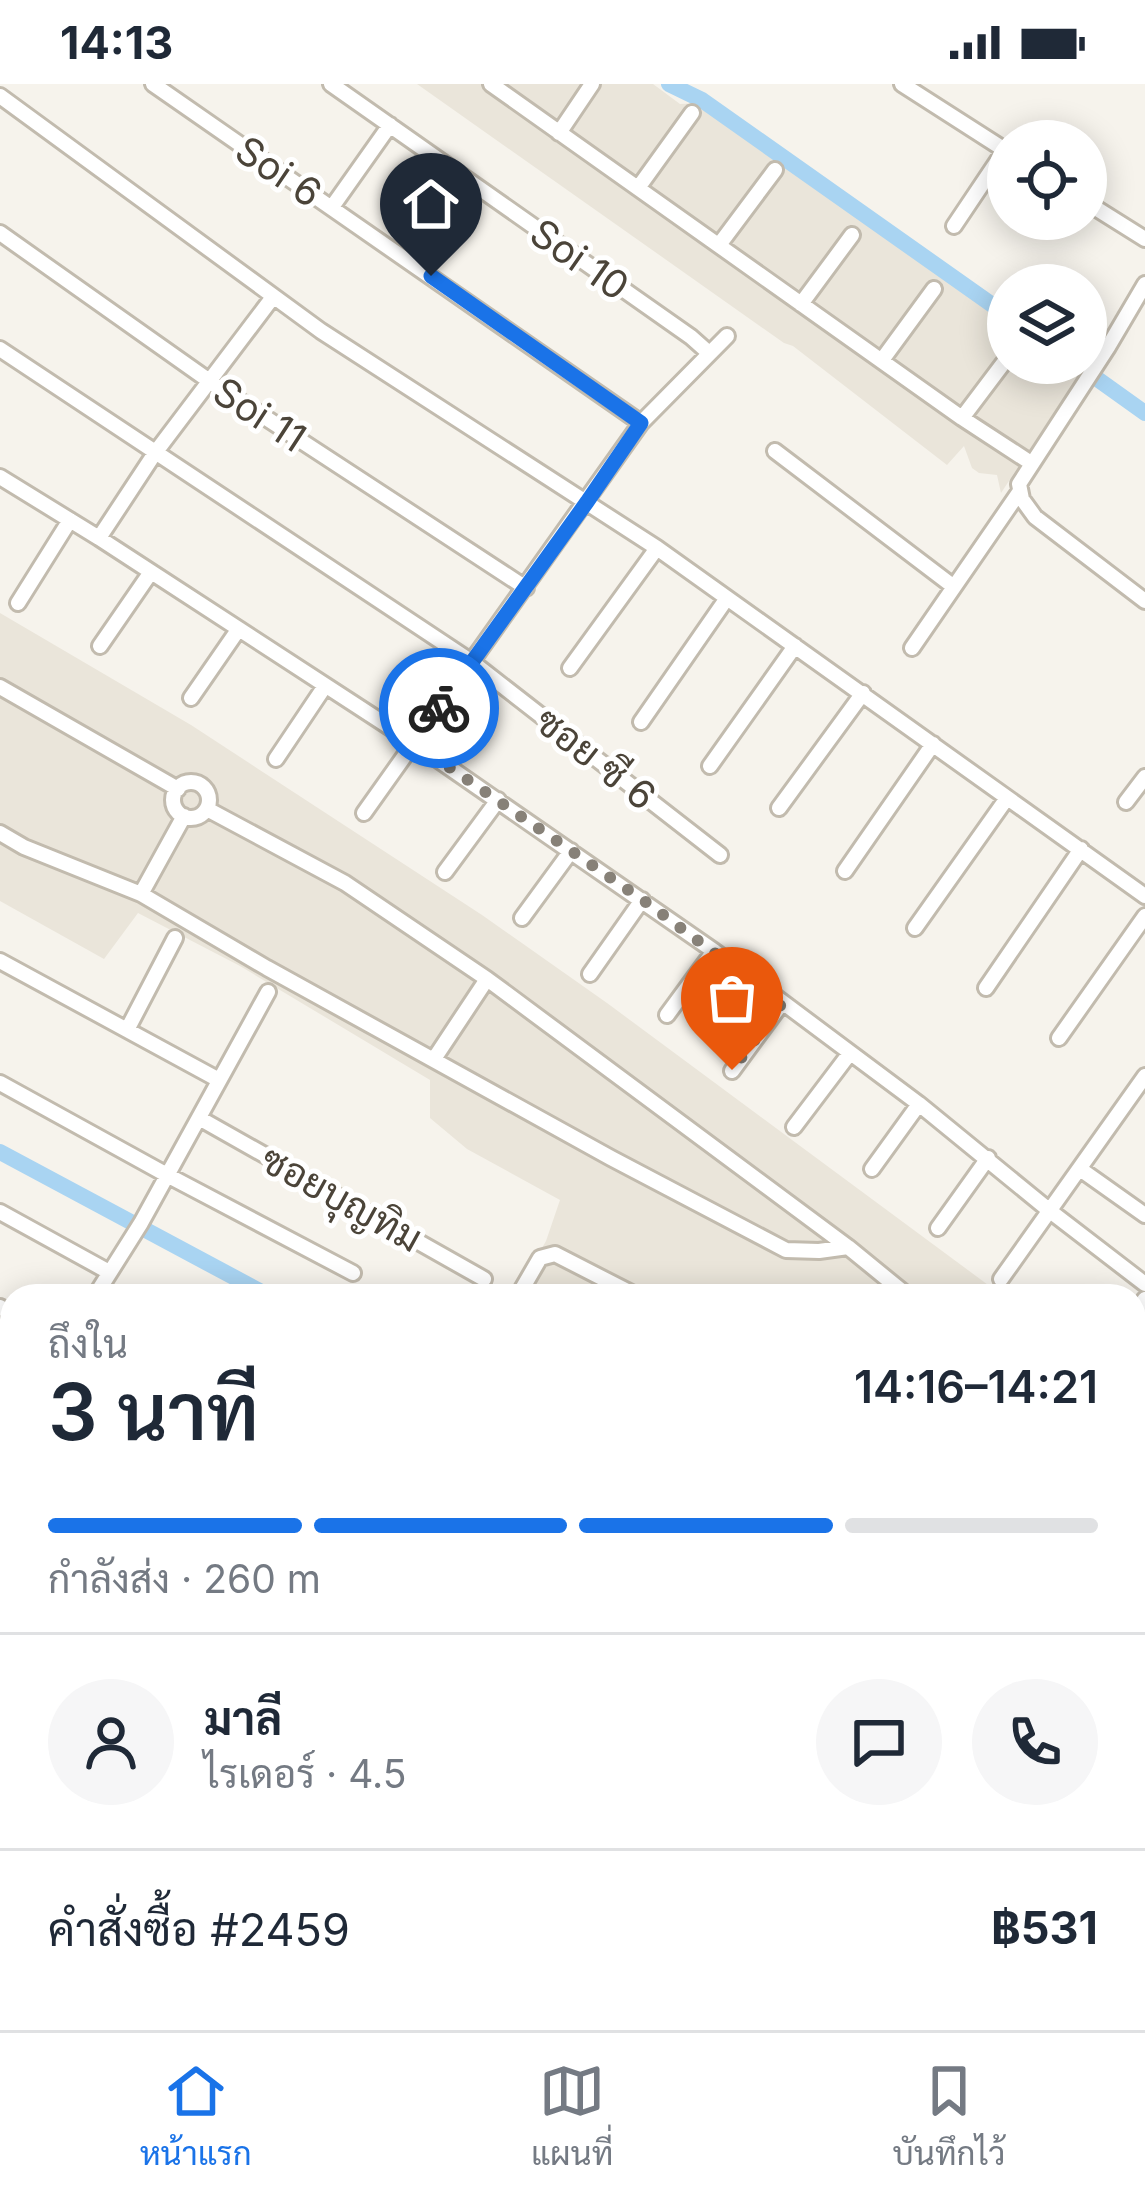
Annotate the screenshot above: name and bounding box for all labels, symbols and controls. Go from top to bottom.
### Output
text: 14:13 [60,15,173,70]
map controls [987,120,1107,384]
button: locate [987,120,1107,240]
street label: Soi 6 [227,126,331,216]
pin [380,153,482,276]
icon: home [398,171,464,237]
street label: Soi 10 [522,208,638,310]
button: layers [987,264,1107,384]
street label: Soi 11 [205,367,315,461]
courier [379,648,499,768]
icon: bike [406,675,472,741]
street label: ซอย ซี 6 [527,697,665,819]
pin [681,947,783,1070]
icon: bag [699,965,765,1031]
street label: ซอยบุญทิม [252,1135,431,1265]
text: ถึงใน [48,1320,128,1367]
text: 14:16–14:21 [854,1359,1098,1414]
text: 3 นาที [48,1364,259,1459]
text: กำลังส่ง · 260 m [48,1555,321,1602]
button: person [48,1679,174,1805]
button: chat [816,1679,942,1805]
button: phone [972,1679,1098,1805]
text: มาลี [204,1691,282,1746]
text: ไรเดอร์ · 4.5 [204,1750,406,1797]
text: ฿531 [991,1900,1098,1955]
text: คำสั่งซื้อ #2459 [48,1902,350,1957]
tab: หน้าแรก [140,2058,252,2173]
tab: แผนที่ [531,2058,613,2173]
tab: บันทึกไว้ [893,2058,1005,2173]

